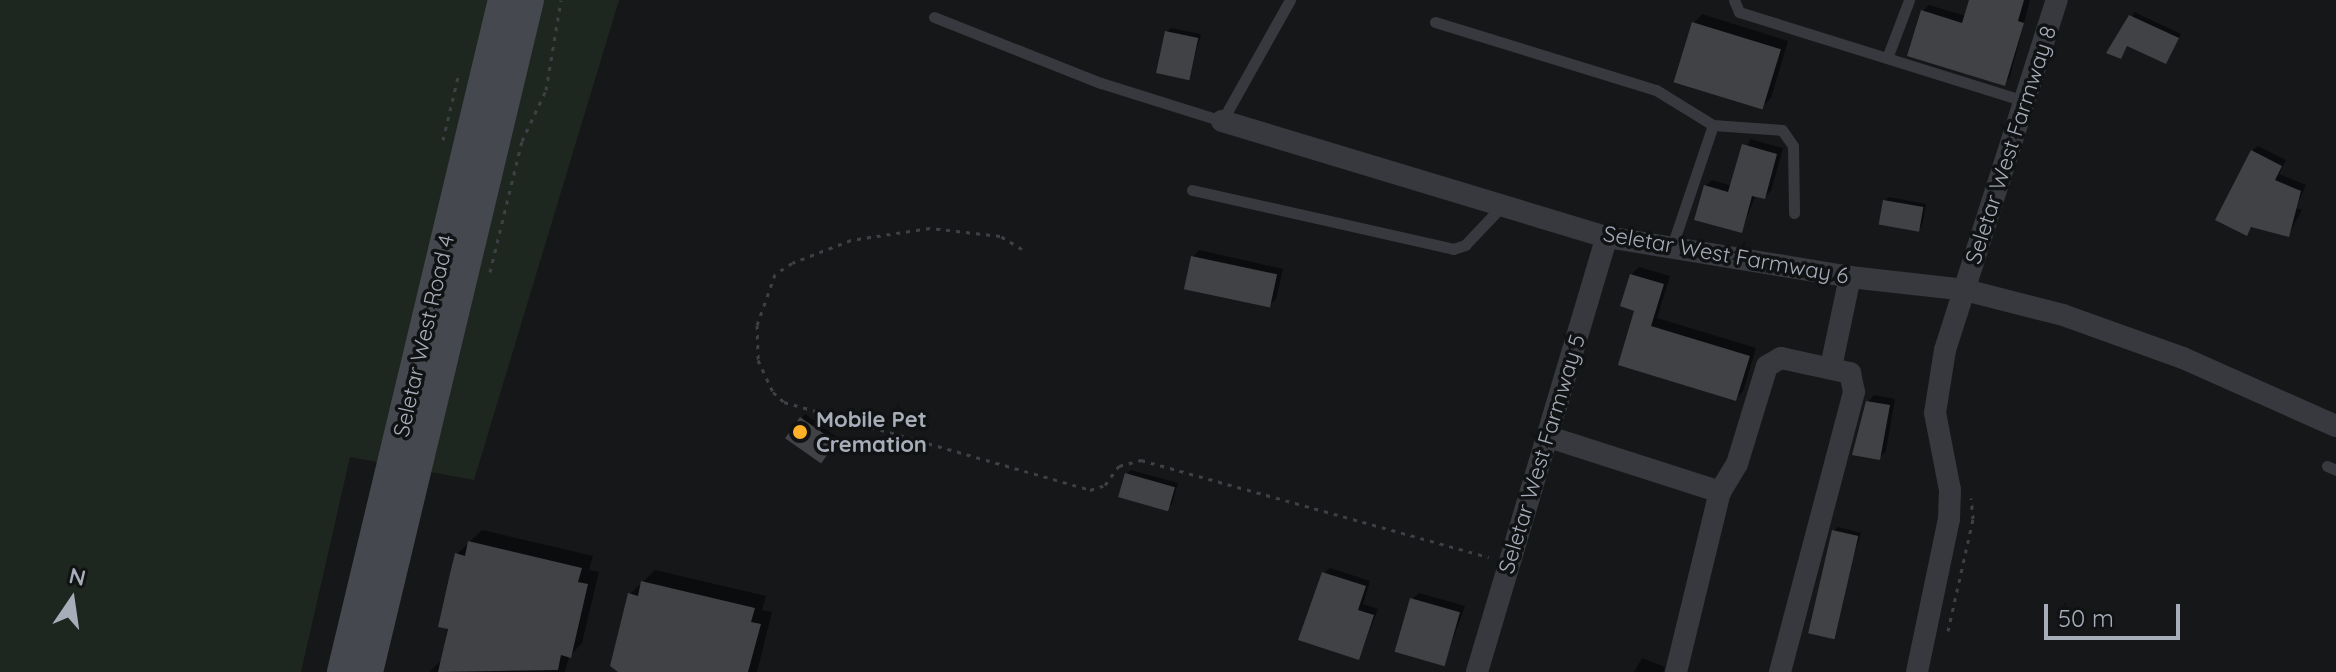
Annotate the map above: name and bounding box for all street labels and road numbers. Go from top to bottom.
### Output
street label: Seletar West Farmway 8 [1960,23,2062,267]
street label: Seletar West Farmway 6 [1601,220,1851,290]
street label: Seletar West Road 4 [388,232,460,440]
street label: Seletar West Farmway 5 [1493,331,1591,577]

